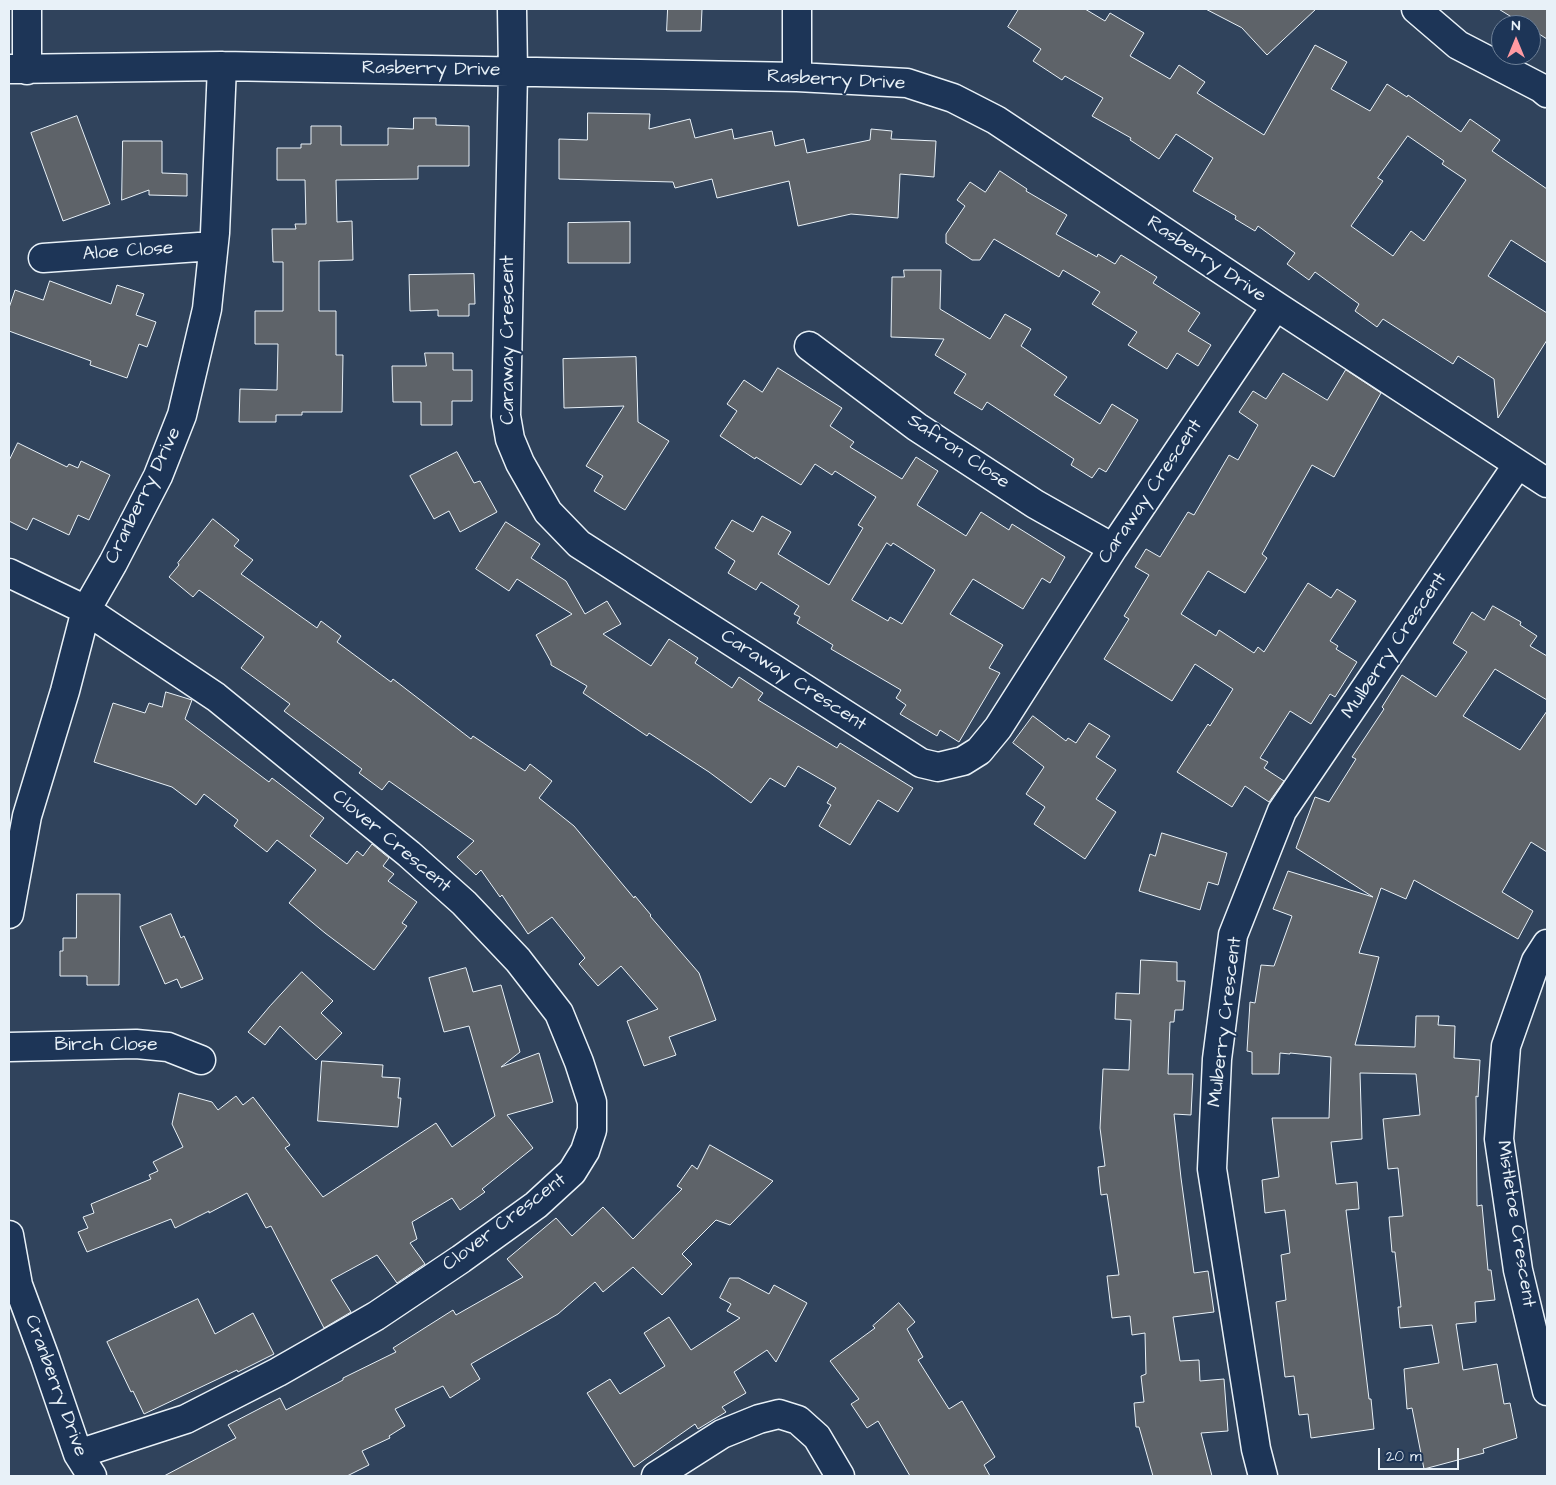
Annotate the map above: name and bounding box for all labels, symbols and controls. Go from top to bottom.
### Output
north arrow [1491,15,1541,65]
text: N [1512,16,1520,36]
street label: Rasberry Drive [362,57,500,83]
street label: Rasberry Drive [766,66,906,96]
street label: Rasberry Drive [1142,212,1270,308]
street label: Aloe Close [82,237,174,267]
street label: Caraway Crescent [498,255,520,425]
street label: Safron Close [903,409,1013,495]
street label: Caraway Crescent [1094,415,1208,569]
street label: Cranberry Drive [101,424,187,568]
street label: Mulberry Crescent [1338,569,1452,723]
street label: Caraway Crescent [716,625,870,737]
street label: Clover Crescent [327,786,455,898]
street label: Mulberry Crescent [1204,935,1248,1109]
street label: Birch Close [55,1035,157,1057]
street label: Mistletoe Crescent [1491,1139,1539,1309]
street label: Clover Crescent [439,1169,571,1277]
street label: Cranberry Drive [19,1312,91,1460]
scale bar [1381,1438,1462,1470]
text: 20 m [1386,1446,1422,1467]

